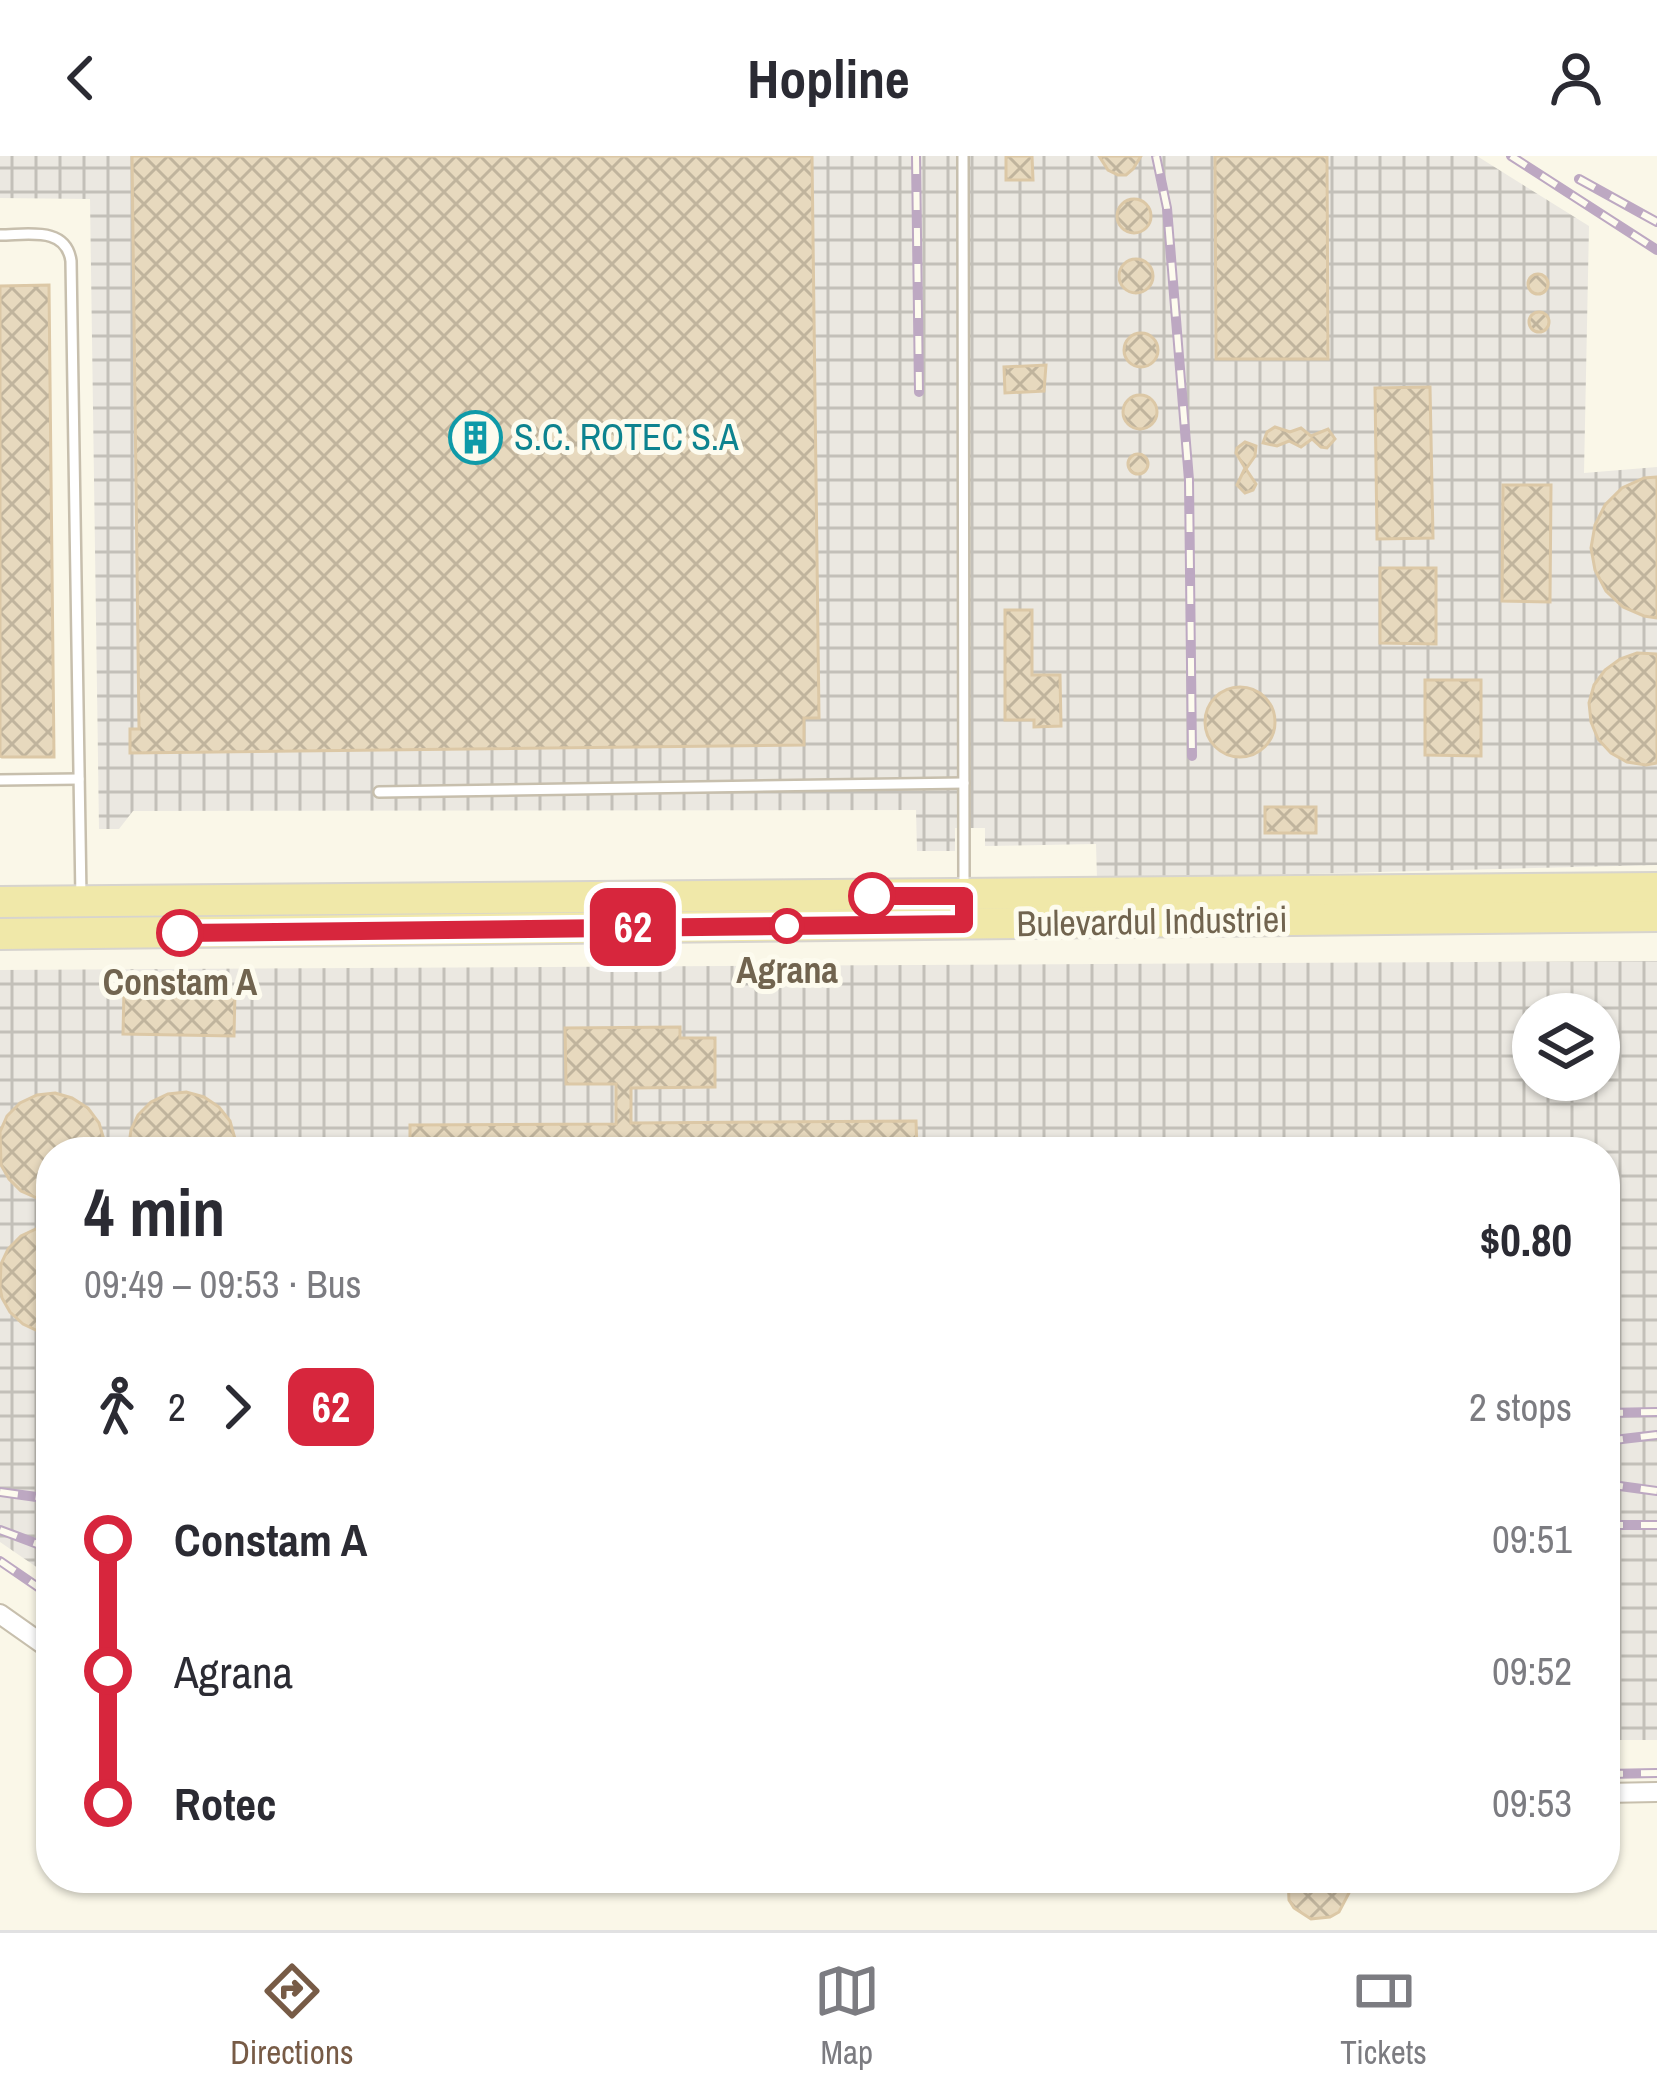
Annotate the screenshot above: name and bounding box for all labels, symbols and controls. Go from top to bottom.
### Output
text: Hopline [747,42,910,115]
icon: back [48,45,114,111]
icon: person [1543,45,1609,111]
building icon: S.C. ROTEC S.A [447,409,503,465]
place label: S.C. ROTEC S.A [514,413,739,461]
unlabelled marker [850,874,894,918]
line badge: 62 [579,888,687,966]
street label: Bulevardul Industriei [1016,895,1288,947]
text: 62 [614,899,652,955]
marker: Agrana [771,910,803,942]
marker: Constam A [158,911,202,955]
place label: Agrana [736,946,838,994]
place label: Constam A [103,958,258,1006]
map controls [1512,993,1620,1101]
button: layers [1512,993,1620,1101]
text: 4 min [84,1168,225,1257]
text: $0.80 [1480,1209,1572,1270]
text: 09:49 – 09:53 · Bus [84,1258,361,1310]
icon: walk [84,1374,150,1440]
icon: forward [204,1374,270,1440]
text: 62 [312,1379,350,1435]
text: 2 [168,1381,186,1433]
text: 2 stops [1469,1381,1572,1433]
text: Constam A [174,1509,367,1570]
text: 09:51 [1492,1513,1572,1565]
text: Agrana [174,1641,293,1702]
text: 09:52 [1492,1645,1572,1697]
text: Rotec [174,1773,277,1834]
text: 09:53 [1492,1777,1572,1829]
tab: Directions [230,1958,354,2074]
tab: Map [814,1958,880,2074]
tab: Tickets [1340,1958,1427,2074]

